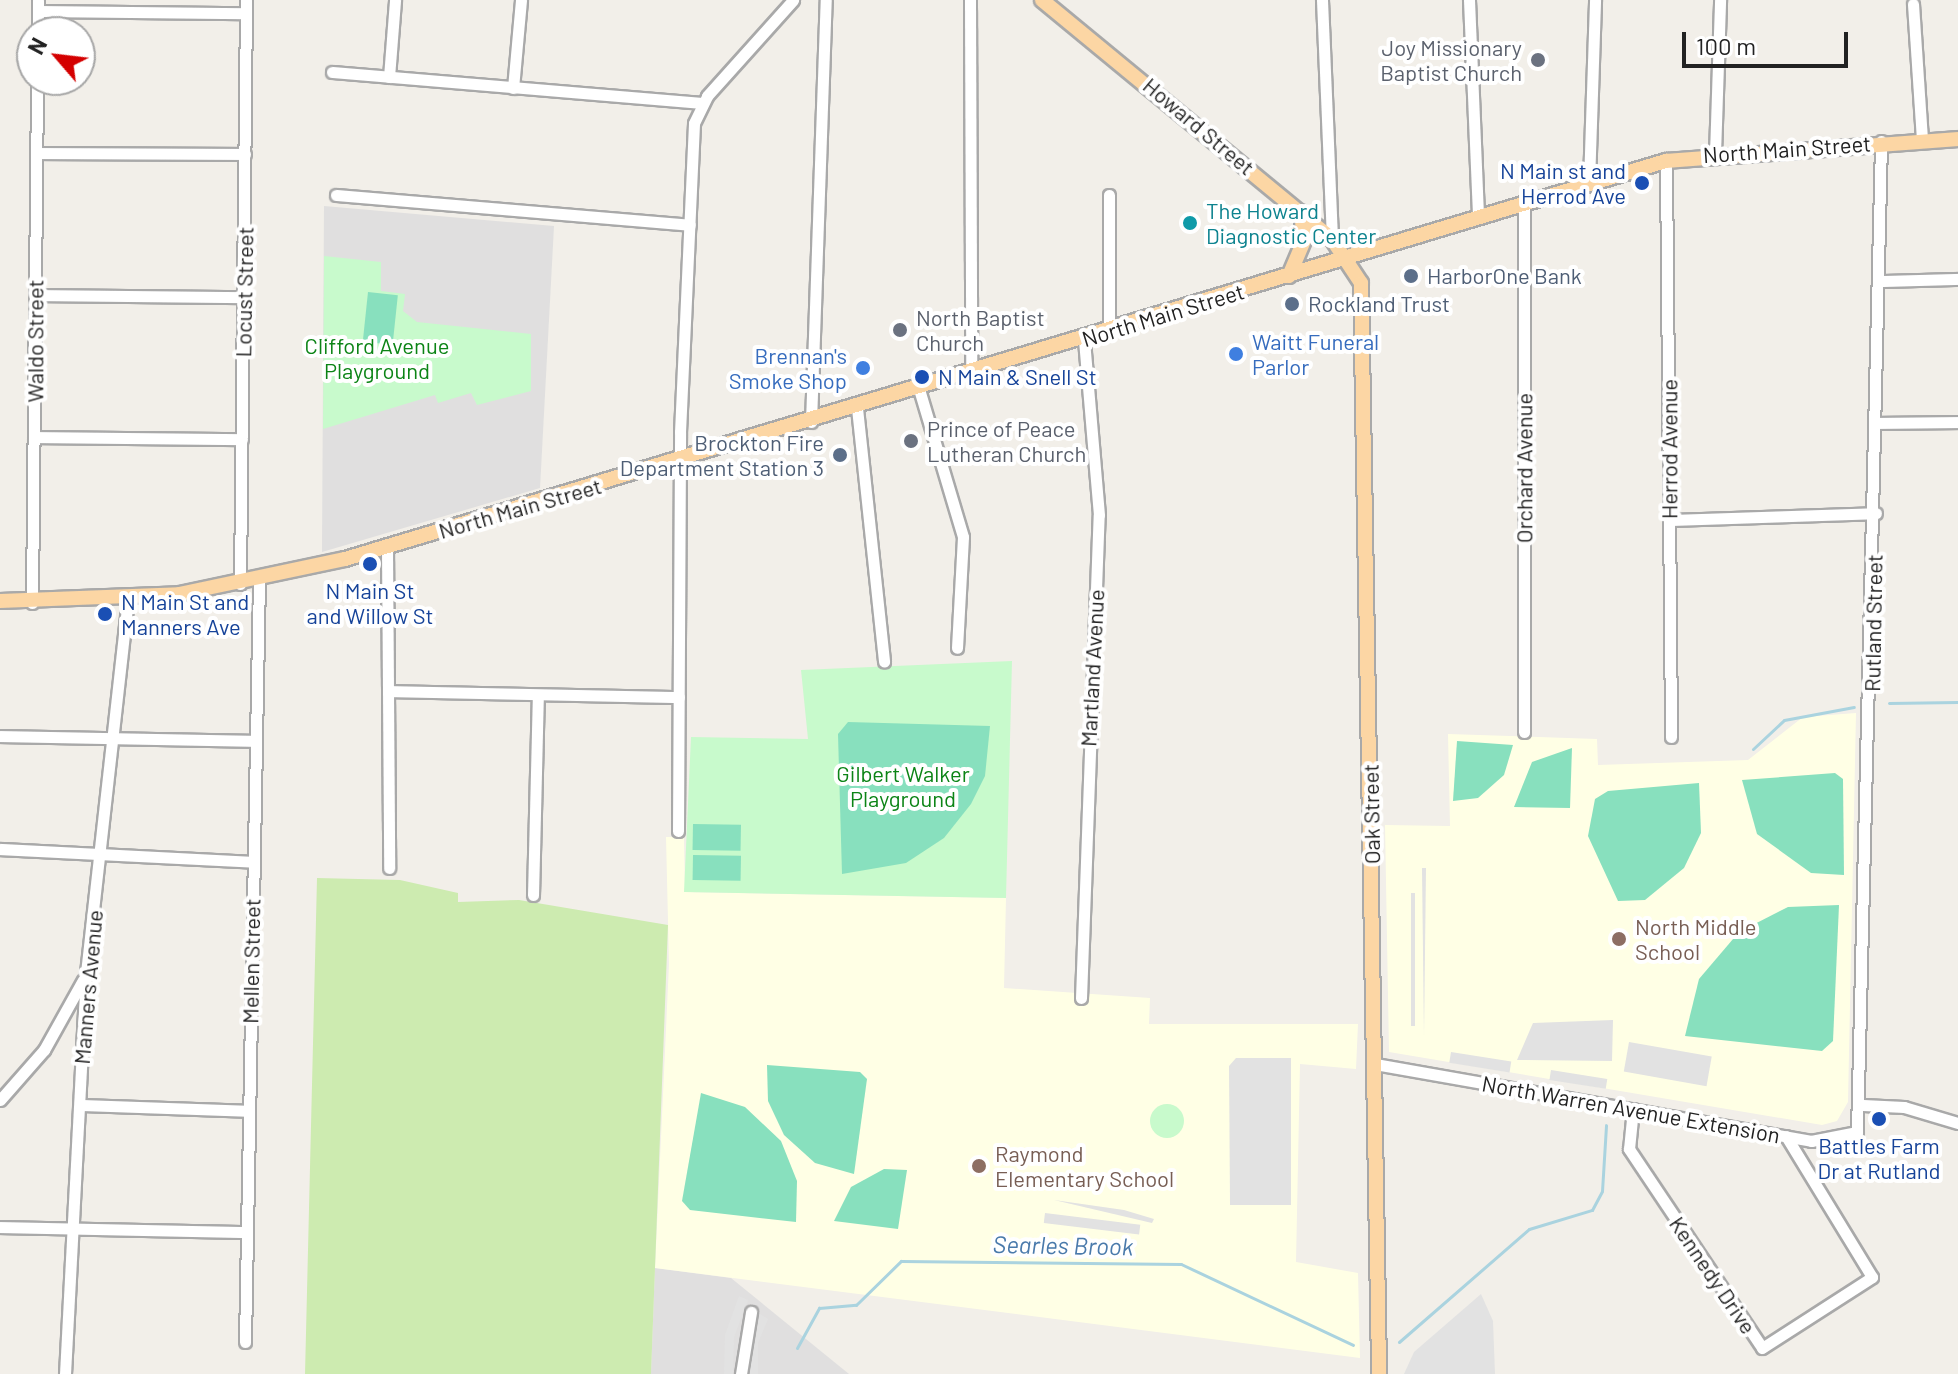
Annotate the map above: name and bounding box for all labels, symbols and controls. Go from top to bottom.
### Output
north arrow [16,16,96,96]
scale bar [1686,16,1852,66]
text: 100 m [1696,31,1756,60]
text: N [22,33,51,58]
place label: Joy Missionary Baptist Church [1380,34,1522,86]
marker: Joy Missionary Baptist Church [1529,51,1547,69]
street label: Howard Street [1138,72,1260,180]
street label: North Main Street [1702,130,1872,168]
place label: N Main st and Herrod Ave [1500,157,1626,208]
marker: N Main st and Herrod Ave [1633,174,1651,192]
place label: The Howard Diagnostic Center [1206,197,1376,248]
marker: The Howard Diagnostic Center [1181,214,1199,232]
street label: Locust Street [230,226,258,358]
place label: HarborOne Bank [1427,263,1582,289]
marker: HarborOne Bank [1402,267,1420,285]
street label: North Main Street [1079,278,1247,352]
street label: Waldo Street [22,279,48,403]
place label: Rockland Trust [1308,291,1450,317]
marker: Rockland Trust [1283,295,1301,313]
place label: North Baptist Church [916,304,1045,356]
marker: North Baptist Church [891,321,909,339]
place label: Waitt Funeral Parlor [1252,328,1379,380]
park label: Clifford Avenue Playground [305,332,449,384]
place label: Brennan's Smoke Shop [729,342,847,394]
marker: Waitt Funeral Parlor [1227,345,1245,363]
marker: Brennan's Smoke Shop [854,359,872,377]
place label: N Main & Snell St [938,364,1097,390]
marker: N Main & Snell St [913,368,931,386]
street label: Herrod Avenue [1656,379,1682,519]
street label: Orchard Avenue [1511,393,1537,543]
place label: Prince of Peace Lutheran Church [927,415,1086,466]
place label: Brockton Fire Department Station 3 [620,429,824,480]
marker: Prince of Peace Lutheran Church [902,432,920,450]
marker: Brockton Fire Department Station 3 [831,446,849,464]
street label: North Main Street [435,472,605,544]
street label: Rutland Street [1859,554,1887,692]
marker: N Main St and Willow St [361,555,379,573]
place label: N Main St and Willow St [306,577,434,628]
place label: N Main St and Manners Ave [121,588,249,640]
street label: Martland Avenue [1075,589,1109,747]
marker: N Main St and Manners Ave [96,605,114,623]
park label: Gilbert Walker Playground [836,760,970,812]
street label: Oak Street [1357,764,1385,864]
street label: Mellen Street [237,898,265,1024]
street label: Manners Avenue [68,909,108,1065]
place label: North Middle School [1635,913,1757,964]
marker: North Middle School [1610,930,1628,948]
street label: North Warren Avenue Extension [1480,1070,1782,1148]
marker: Battles Farm Dr at Rutland [1870,1110,1888,1128]
place label: Battles Farm Dr at Rutland [1818,1132,1940,1184]
place label: Raymond Elementary School [995,1140,1174,1192]
marker: Raymond Elementary School [970,1157,988,1175]
street label: Kennedy Drive [1664,1211,1762,1339]
water label: Searles Brook [992,1229,1134,1261]

